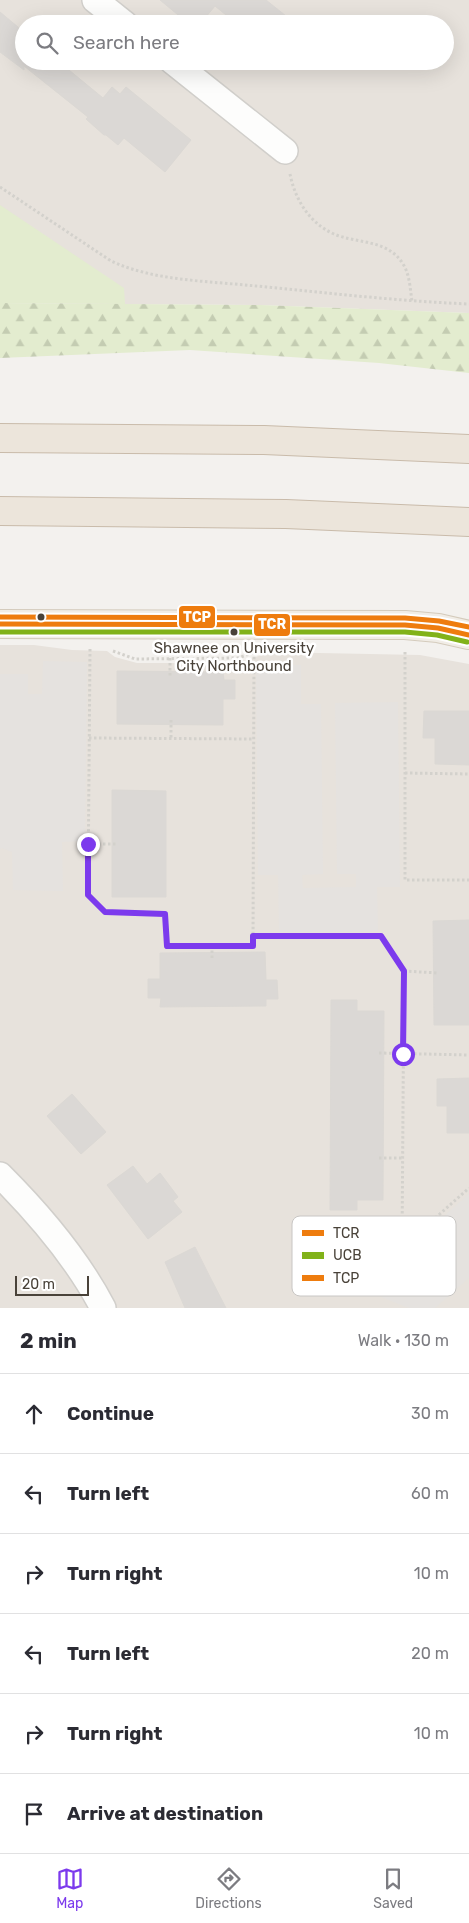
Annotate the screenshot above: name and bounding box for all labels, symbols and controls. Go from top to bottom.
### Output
search box [15,15,454,70]
icon: search [33,29,61,57]
text: Search here [73,31,180,54]
line badge: TCP [178,605,216,629]
text: TCP [183,609,212,626]
unlabelled marker [36,612,46,622]
line badge: TCR [253,613,291,637]
text: TCR [258,616,286,633]
marker: Shawnee on University City Northbound [229,627,239,637]
place label: Shawnee on University City Northbound [154,639,314,675]
route end [77,833,100,856]
route start [392,1043,415,1066]
legend [292,1216,456,1296]
text: TCR [333,1225,359,1242]
text: UCB [333,1247,362,1264]
text: TCP [333,1270,359,1287]
scale bar [15,1273,89,1296]
text: 20 m [22,1276,55,1293]
text: 2 min [20,1328,77,1353]
text: Walk · 130 m [358,1331,449,1350]
icon: ahead [20,1400,48,1428]
text: Continue [67,1402,154,1425]
text: 30 m [411,1404,449,1423]
icon: left [20,1480,48,1508]
text: Turn left [67,1482,149,1505]
text: 60 m [411,1484,449,1503]
icon: right [20,1560,48,1588]
text: Turn right [67,1562,162,1585]
text: 10 m [414,1564,449,1583]
icon: left [20,1640,48,1668]
text: Turn left [67,1642,149,1665]
text: 20 m [411,1644,449,1663]
icon: right [20,1720,48,1748]
text: Turn right [67,1722,162,1745]
text: 10 m [414,1724,449,1743]
icon: arrive [20,1800,48,1828]
text: Arrive at destination [67,1802,263,1825]
tab: Map [56,1865,84,1912]
tab: Directions [195,1865,262,1912]
tab: Saved [373,1865,413,1912]

